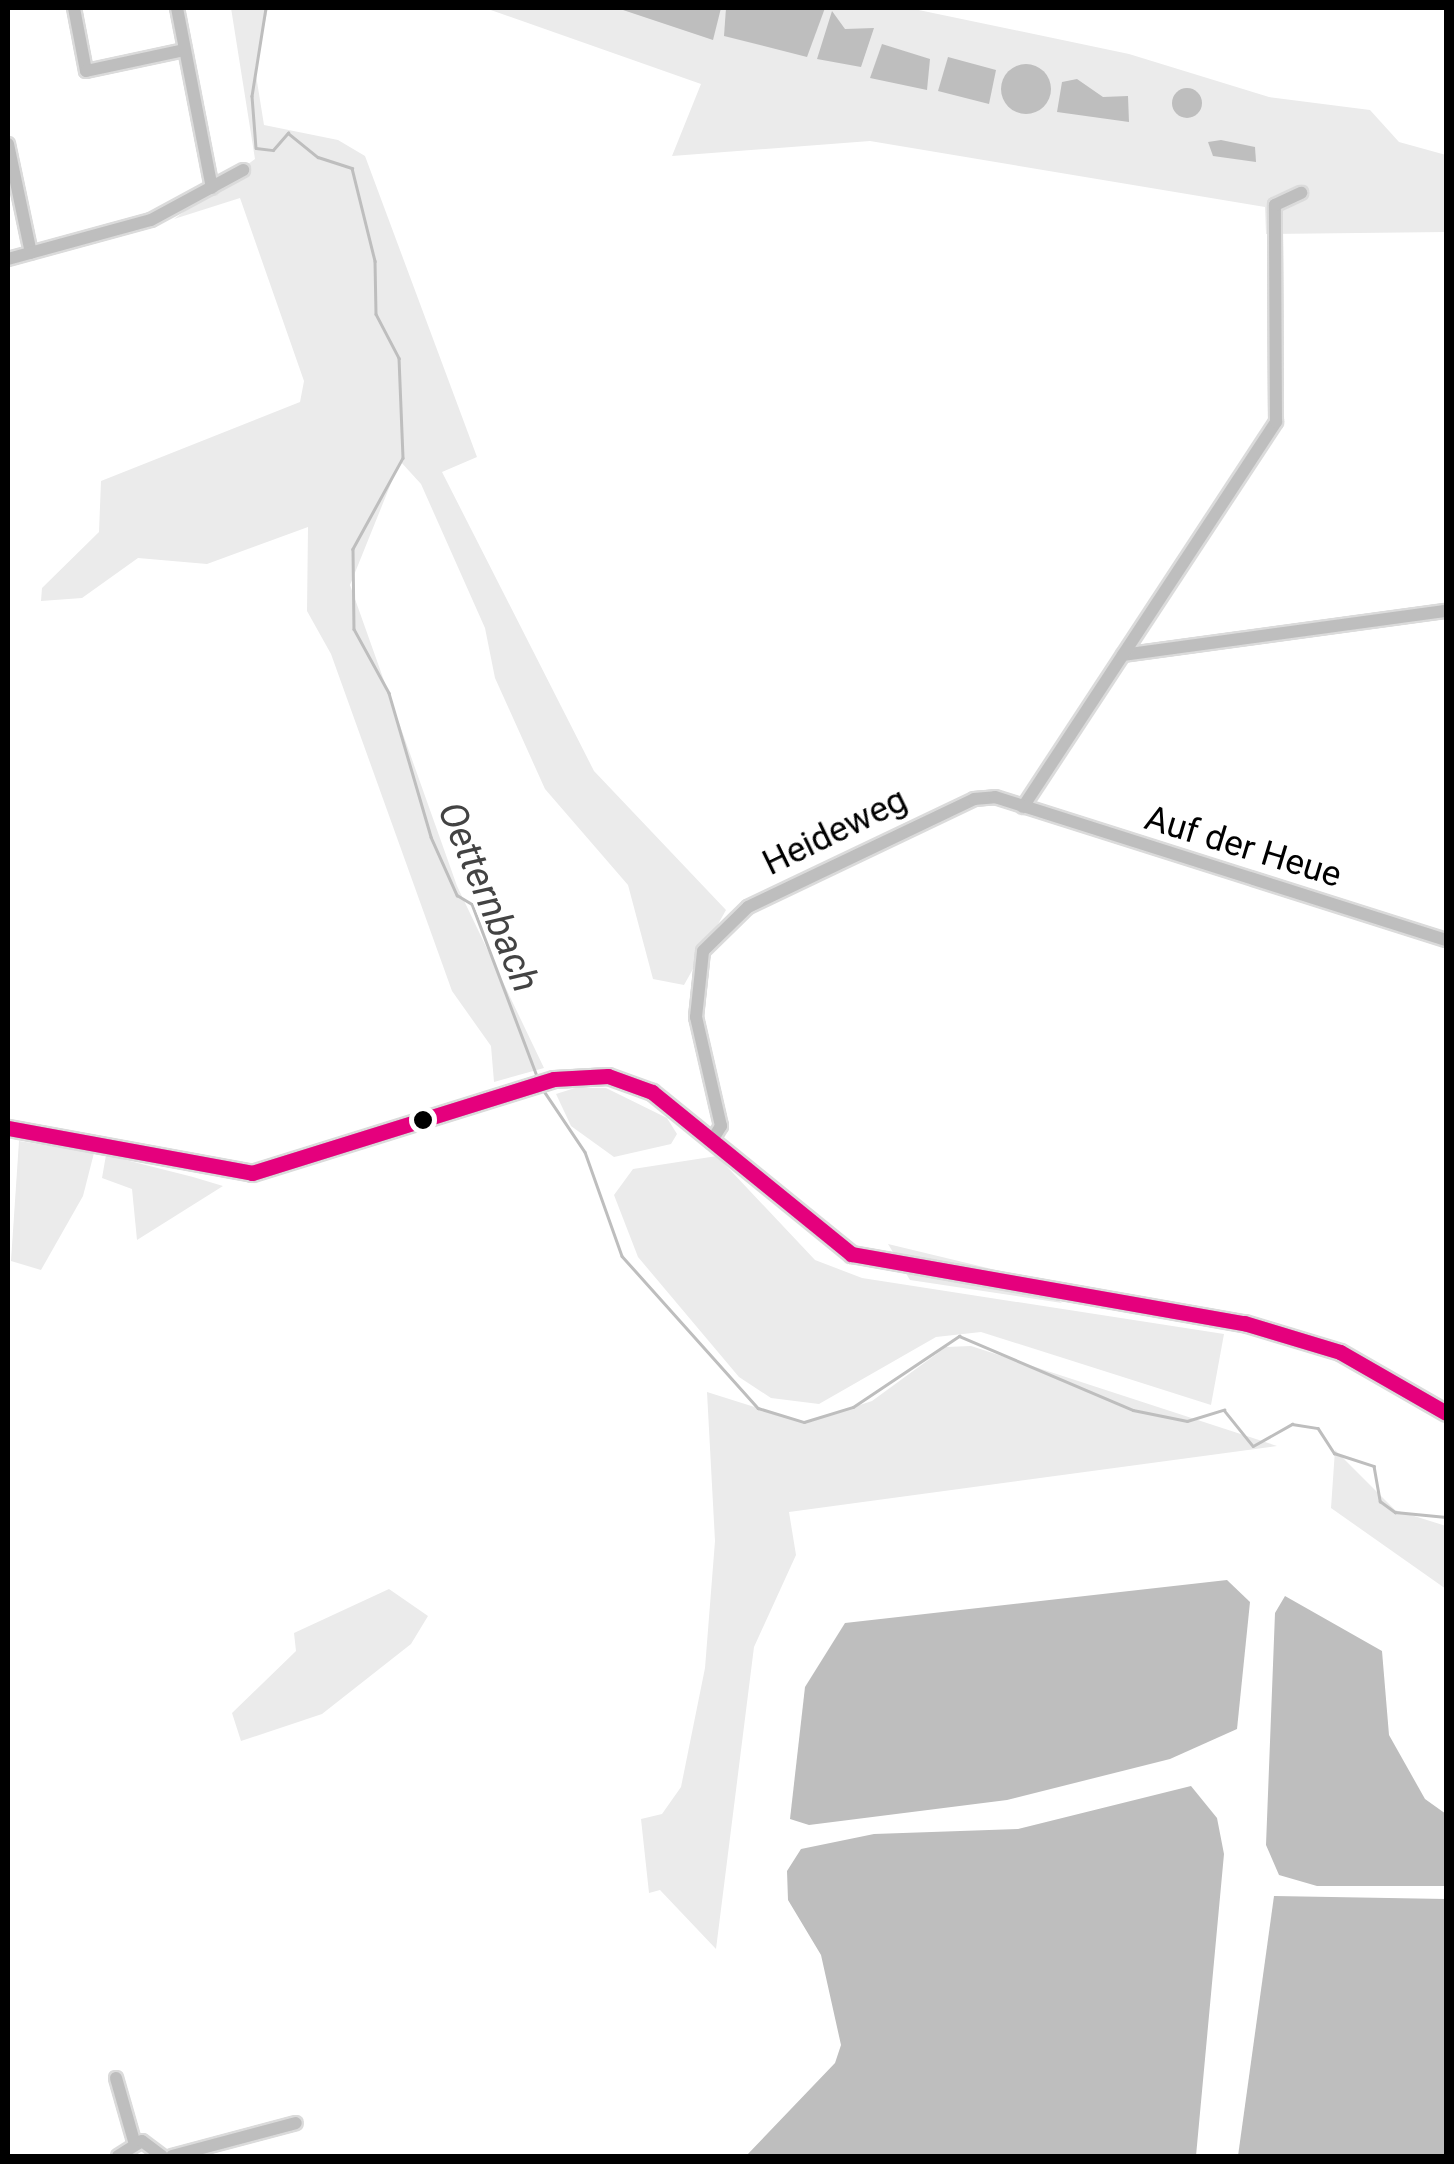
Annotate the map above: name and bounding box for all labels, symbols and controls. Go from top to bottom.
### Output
street label: Heideweg [756,779,914,885]
water label: Oetternbach [428,795,548,999]
street label: Auf der Heue [1140,797,1346,897]
unlabelled marker [413,1110,433,1130]

